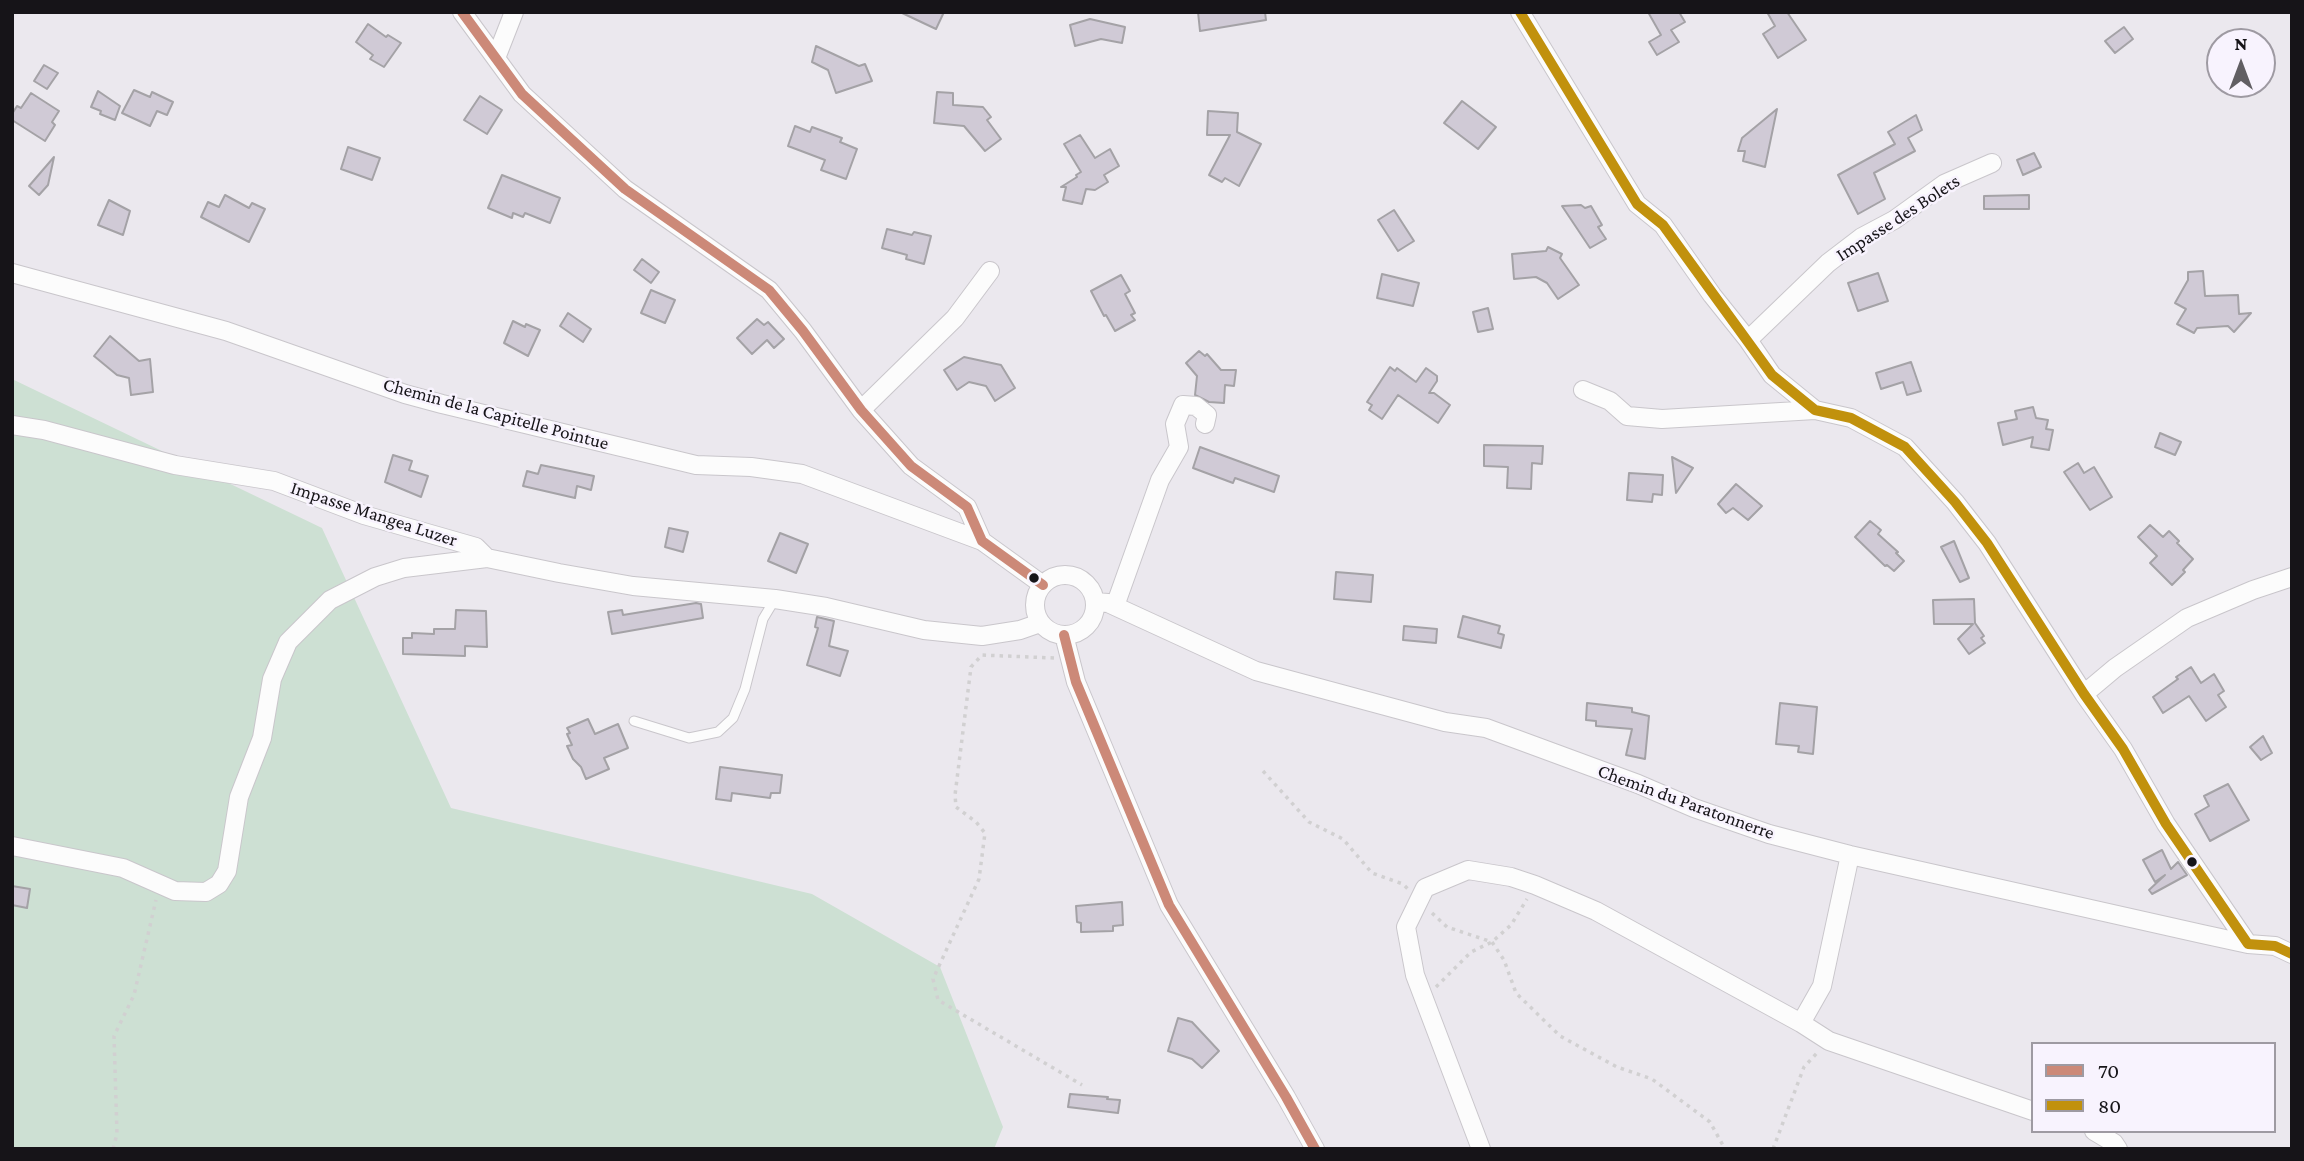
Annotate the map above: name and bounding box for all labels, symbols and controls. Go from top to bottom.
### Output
north arrow [2206,28,2276,98]
text: N [2235,33,2247,54]
street label: Impasse des Bolets [1832,170,1964,266]
street label: Chemin de la Capitelle Pointue [381,373,611,455]
street label: Impasse Mangea Luzer [288,476,460,552]
unlabelled marker [1027,571,1041,585]
street label: Chemin du Paratonnerre [1595,759,1777,845]
unlabelled marker [2185,855,2199,869]
legend [2031,1042,2276,1133]
text: 70 [2098,1059,2119,1083]
text: 80 [2098,1094,2121,1118]

